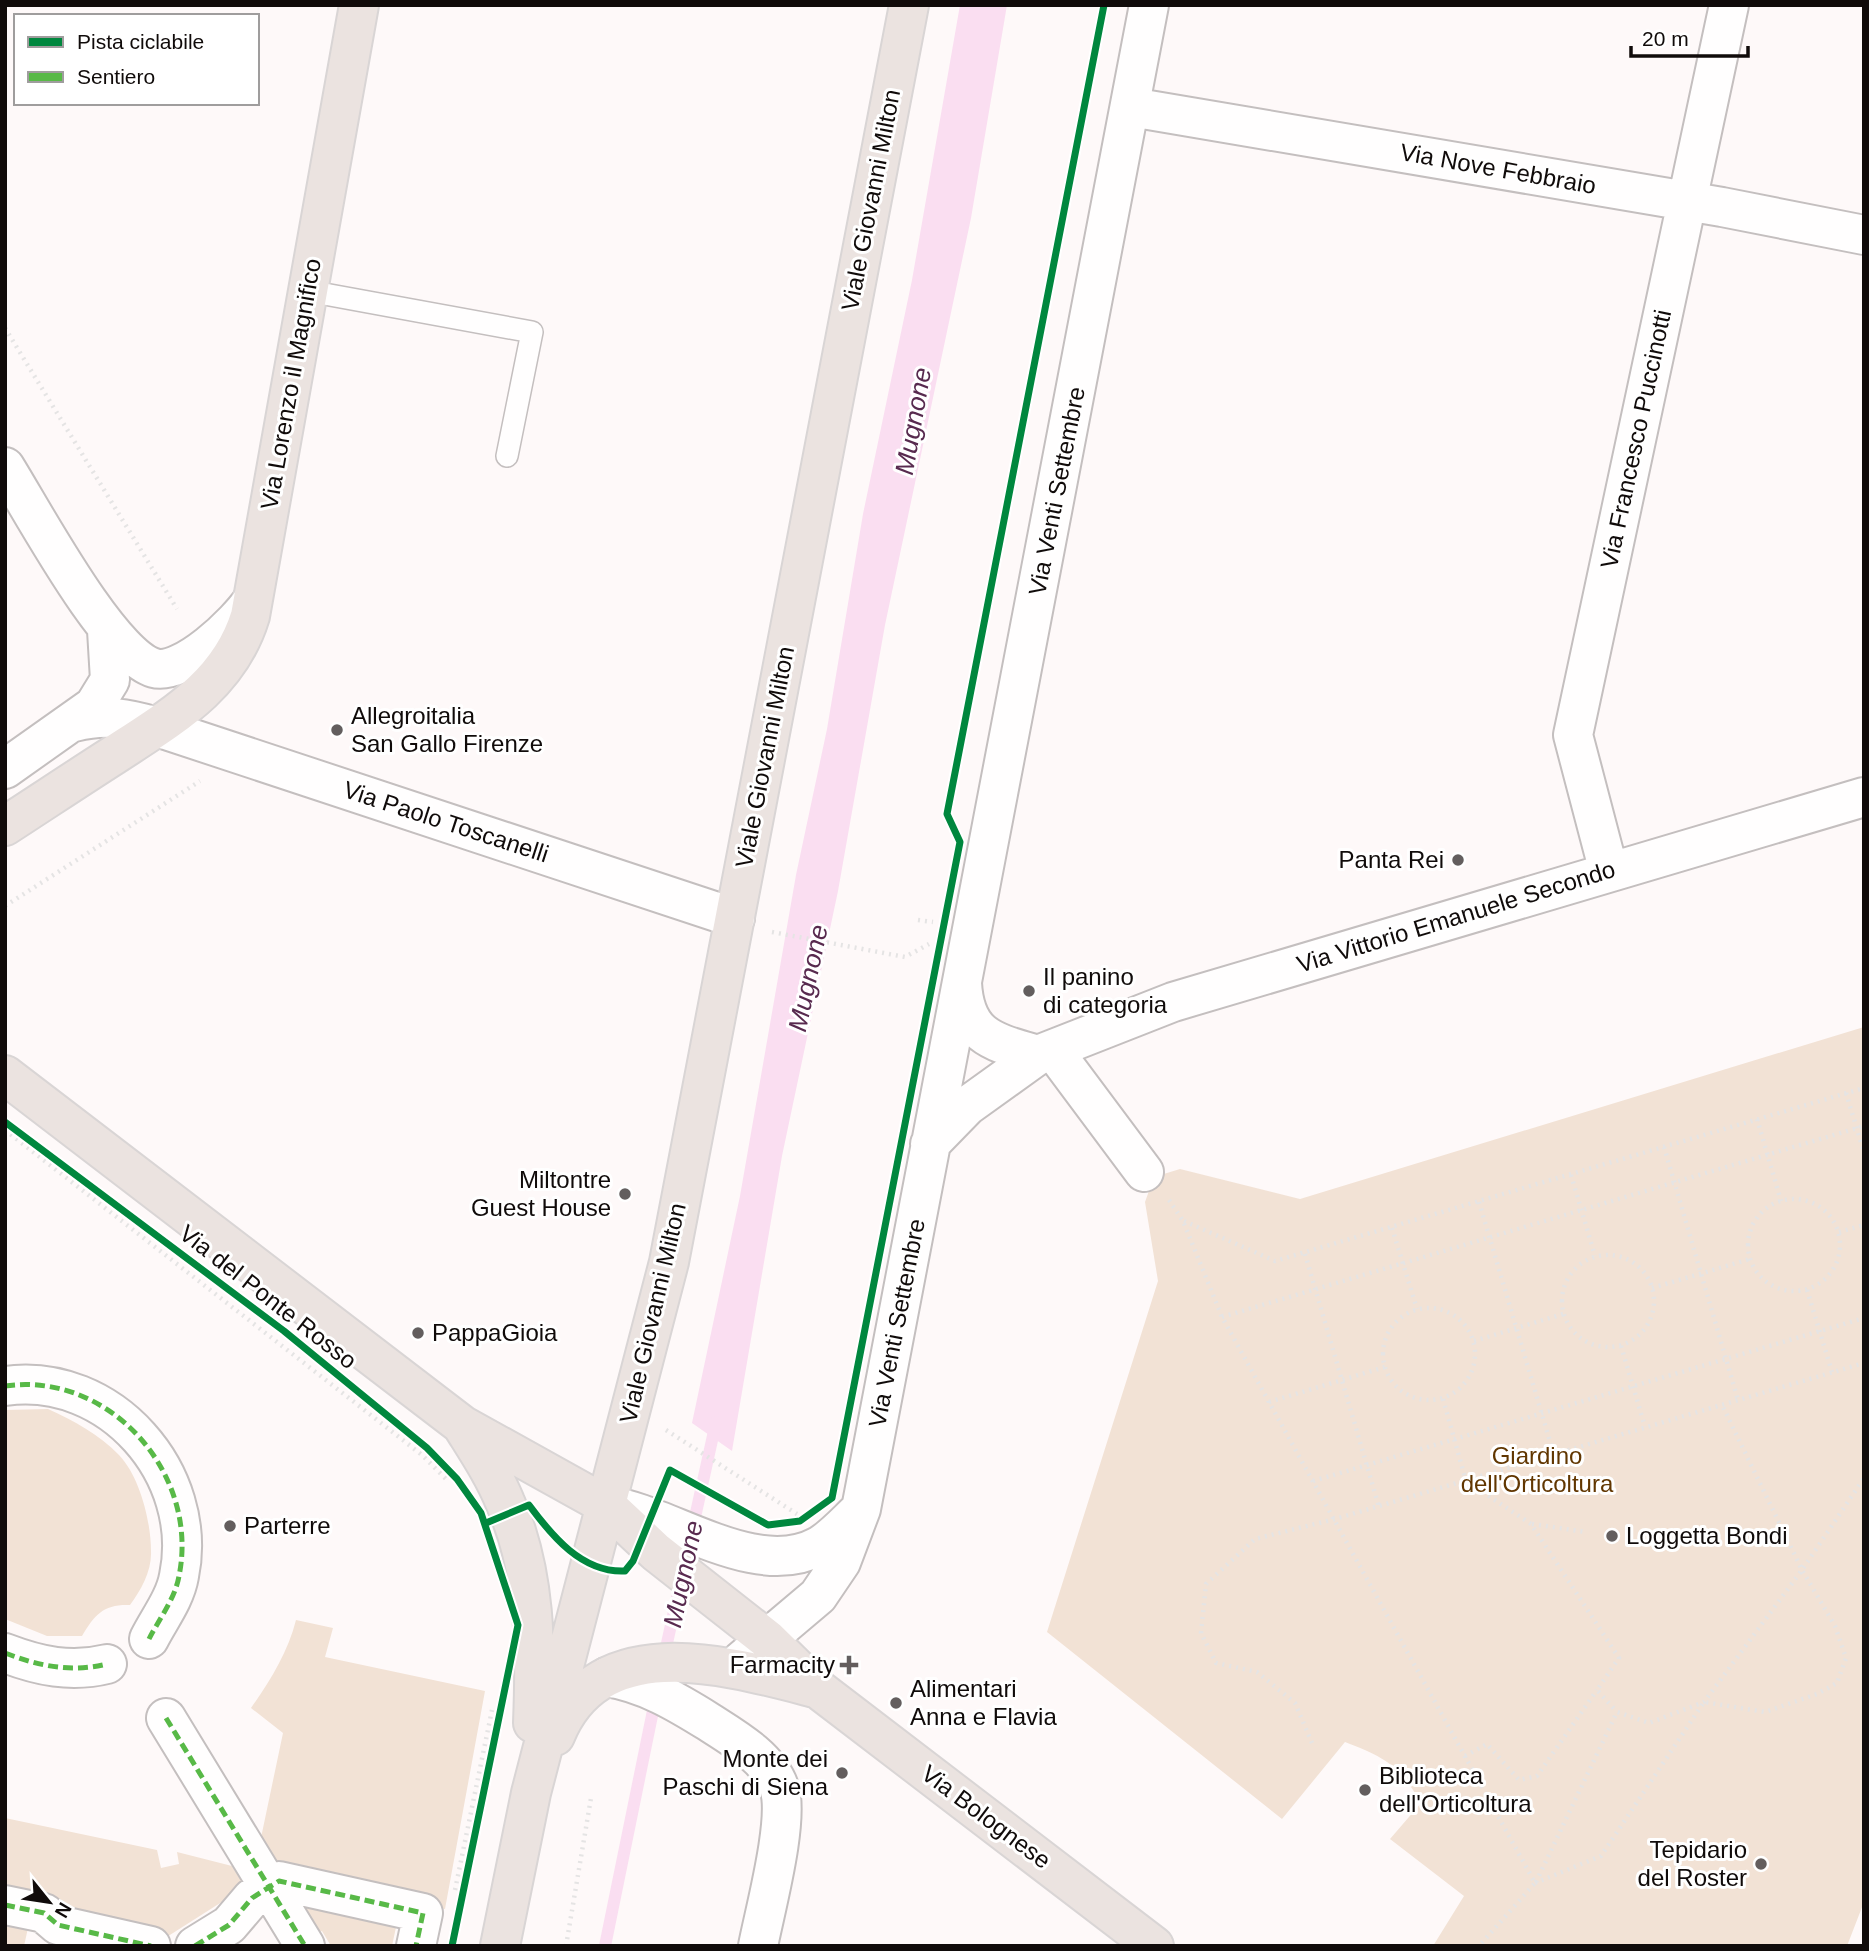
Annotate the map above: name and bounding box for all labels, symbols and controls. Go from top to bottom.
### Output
legend [14,14,259,105]
scale bar [1631,14,1748,58]
text: 20 m [1642,27,1689,50]
text: Pista ciclabile [77,30,204,53]
text: Sentiero [77,65,155,88]
street label: Viale Giovanni Milton [836,87,905,313]
street label: Via Nove Febbraio [1398,138,1598,199]
street label: Via Lorenzo il Magnifico [255,256,326,512]
street label: Via Francesco Puccinotti [1595,307,1676,571]
water label: Mugnone [889,365,937,477]
street label: Via Venti Settembre [1023,384,1090,597]
street label: Viale Giovanni Milton [730,644,799,870]
place label: Allegroitalia San Gallo Firenze [351,702,543,757]
marker: Allegroitalia San Gallo Firenze [329,722,345,738]
street label: Via Paolo Toscanelli [340,776,552,867]
place label: Panta Rei [1339,846,1444,873]
marker: Panta Rei [1450,852,1466,868]
street label: Via Vittorio Emanuele Secondo [1293,855,1618,978]
water label: Mugnone [782,922,834,1034]
place label: Il panino di categoria [1043,963,1168,1018]
marker: Il panino di categoria [1021,983,1037,999]
place label: Miltontre Guest House [471,1166,611,1221]
marker: Miltontre Guest House [617,1186,633,1202]
street label: Viale Giovanni Milton [614,1200,691,1426]
street label: Via Venti Settembre [863,1216,930,1429]
street label: Via del Ponte Rosso [174,1219,362,1374]
place label: PappaGioia [432,1319,558,1346]
marker: PappaGioia [410,1325,426,1341]
park label: Giardino dell'Orticoltura [1461,1442,1614,1497]
place label: Parterre [244,1512,331,1539]
marker: Parterre [222,1518,238,1534]
water label: Mugnone [657,1518,709,1630]
place label: Loggetta Bondi [1626,1522,1787,1549]
marker: Loggetta Bondi [1604,1528,1620,1544]
place label: Farmacity [730,1651,835,1678]
marker: Farmacity [841,1657,857,1673]
place label: Alimentari Anna e Flavia [910,1675,1057,1730]
marker: Alimentari Anna e Flavia [888,1695,904,1711]
place label: Monte dei Paschi di Siena [663,1745,829,1800]
street label: Via Bolognese [917,1759,1056,1874]
place label: Biblioteca dell'Orticoltura [1379,1762,1532,1817]
marker: Monte dei Paschi di Siena [834,1765,850,1781]
marker: Biblioteca dell'Orticoltura [1357,1782,1373,1798]
place label: Tepidario del Roster [1638,1836,1747,1891]
marker: Tepidario del Roster [1753,1856,1769,1872]
north arrow [14,1867,84,1937]
text: N [51,1899,76,1921]

